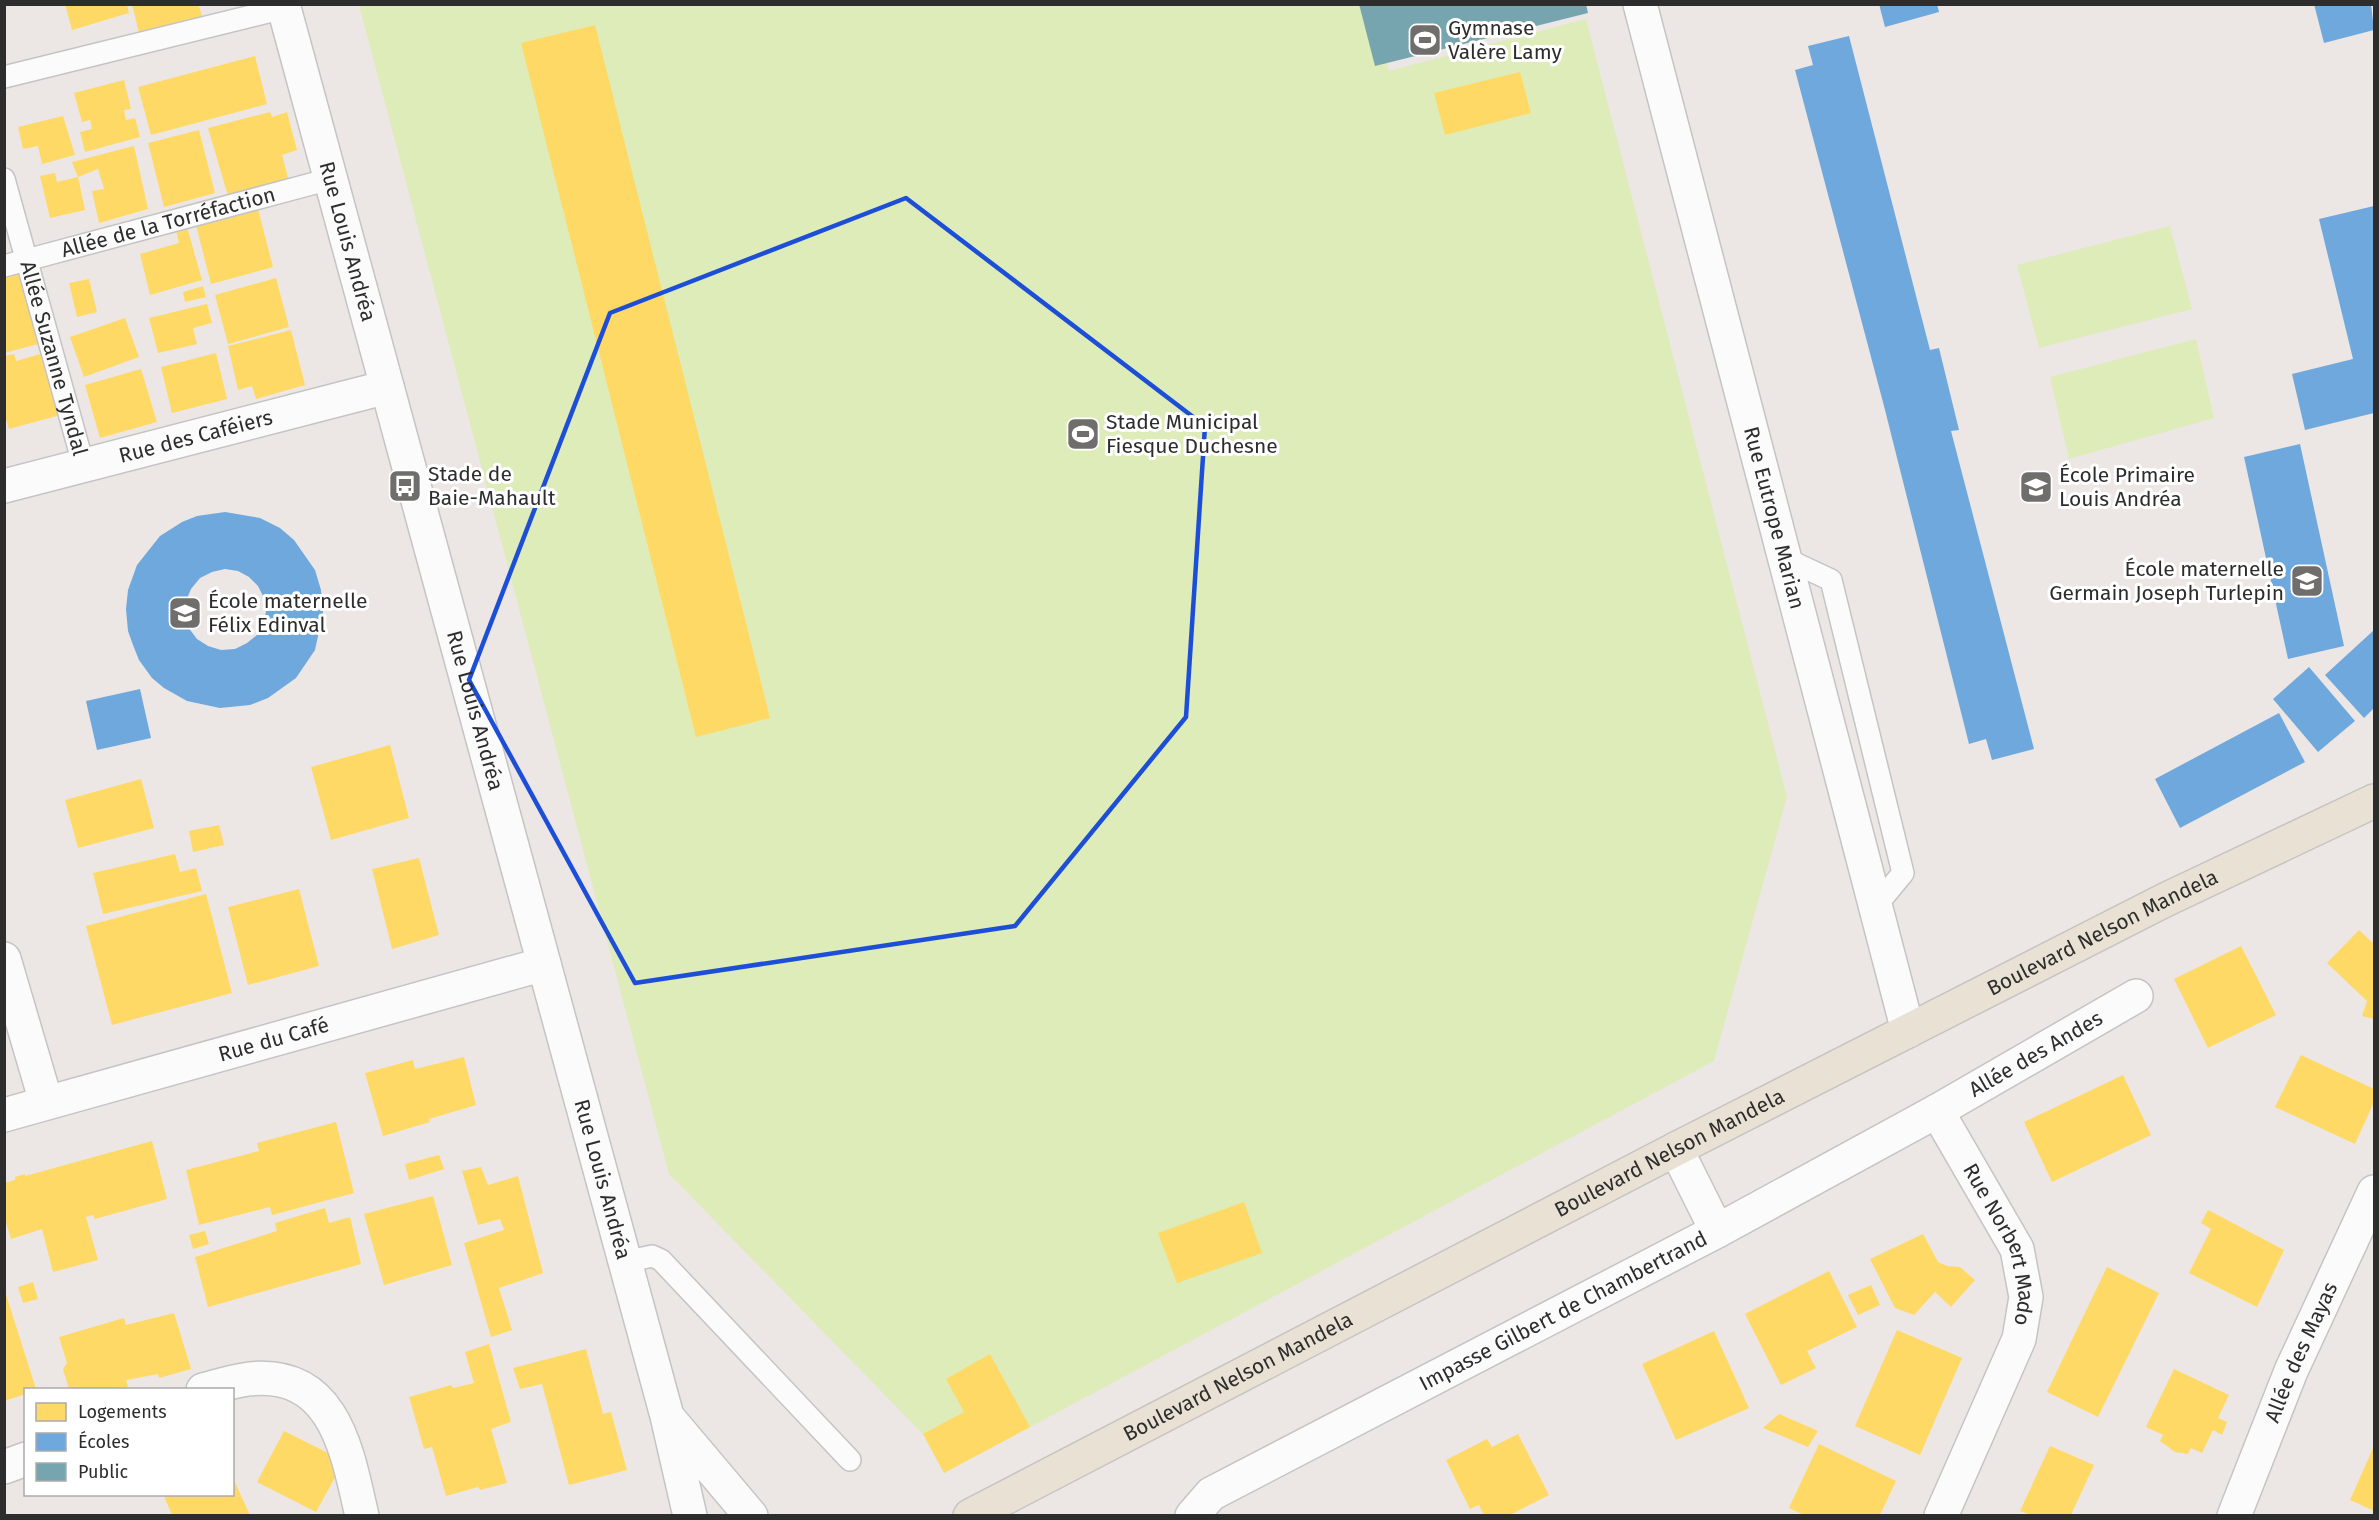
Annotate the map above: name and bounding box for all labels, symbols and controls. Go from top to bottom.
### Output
place label: Gymnase Valère Lamy [1448,15,1563,65]
sports icon: Gymnase Valère Lamy [1407,22,1443,58]
street label: Rue Louis Andréa [313,158,382,324]
street label: Allée de la Torréfaction [58,181,278,263]
street label: Allée Suzanne Tyndal [14,258,93,459]
street label: Rue des Caféiers [116,404,275,469]
place label: Stade Municipal Fiesque Duchesne [1106,409,1278,459]
sports icon: Stade Municipal Fiesque Duchesne [1065,416,1101,452]
street label: Rue Eutrope Marian [1738,424,1810,612]
place label: Stade de Baie-Mahault [428,461,556,511]
place label: École Primaire Louis Andréa [2059,462,2195,512]
bus stop icon: Stade de Baie-Mahault [387,468,423,504]
school or university icon: École Primaire Louis Andréa [2018,469,2054,505]
place label: École maternelle Germain Joseph Turlepin [2049,556,2284,606]
school or university icon: École maternelle Germain Joseph Turlepin [2289,563,2325,599]
place label: École maternelle Félix Edinval [208,588,367,638]
school or university icon: École maternelle Félix Edinval [167,595,203,631]
street label: Rue Louis Andréa [441,627,509,793]
street label: Boulevard Nelson Mandela [1983,864,2222,1001]
street label: Allée des Andes [1964,1005,2108,1103]
street label: Rue du Café [215,1012,332,1067]
street label: Boulevard Nelson Mandela [1550,1083,1789,1223]
street label: Rue Louis Andréa [568,1096,637,1262]
street label: Rue Norbert Mado [1957,1159,2040,1328]
street label: Impasse Gilbert de Chambertrand [1415,1225,1712,1396]
street label: Allée des Mayas [2259,1278,2343,1426]
street label: Boulevard Nelson Mandela [1119,1306,1357,1447]
legend [24,1388,234,1496]
text: Logements [78,1401,167,1423]
text: Écoles [78,1430,129,1453]
text: Public [78,1461,128,1483]

